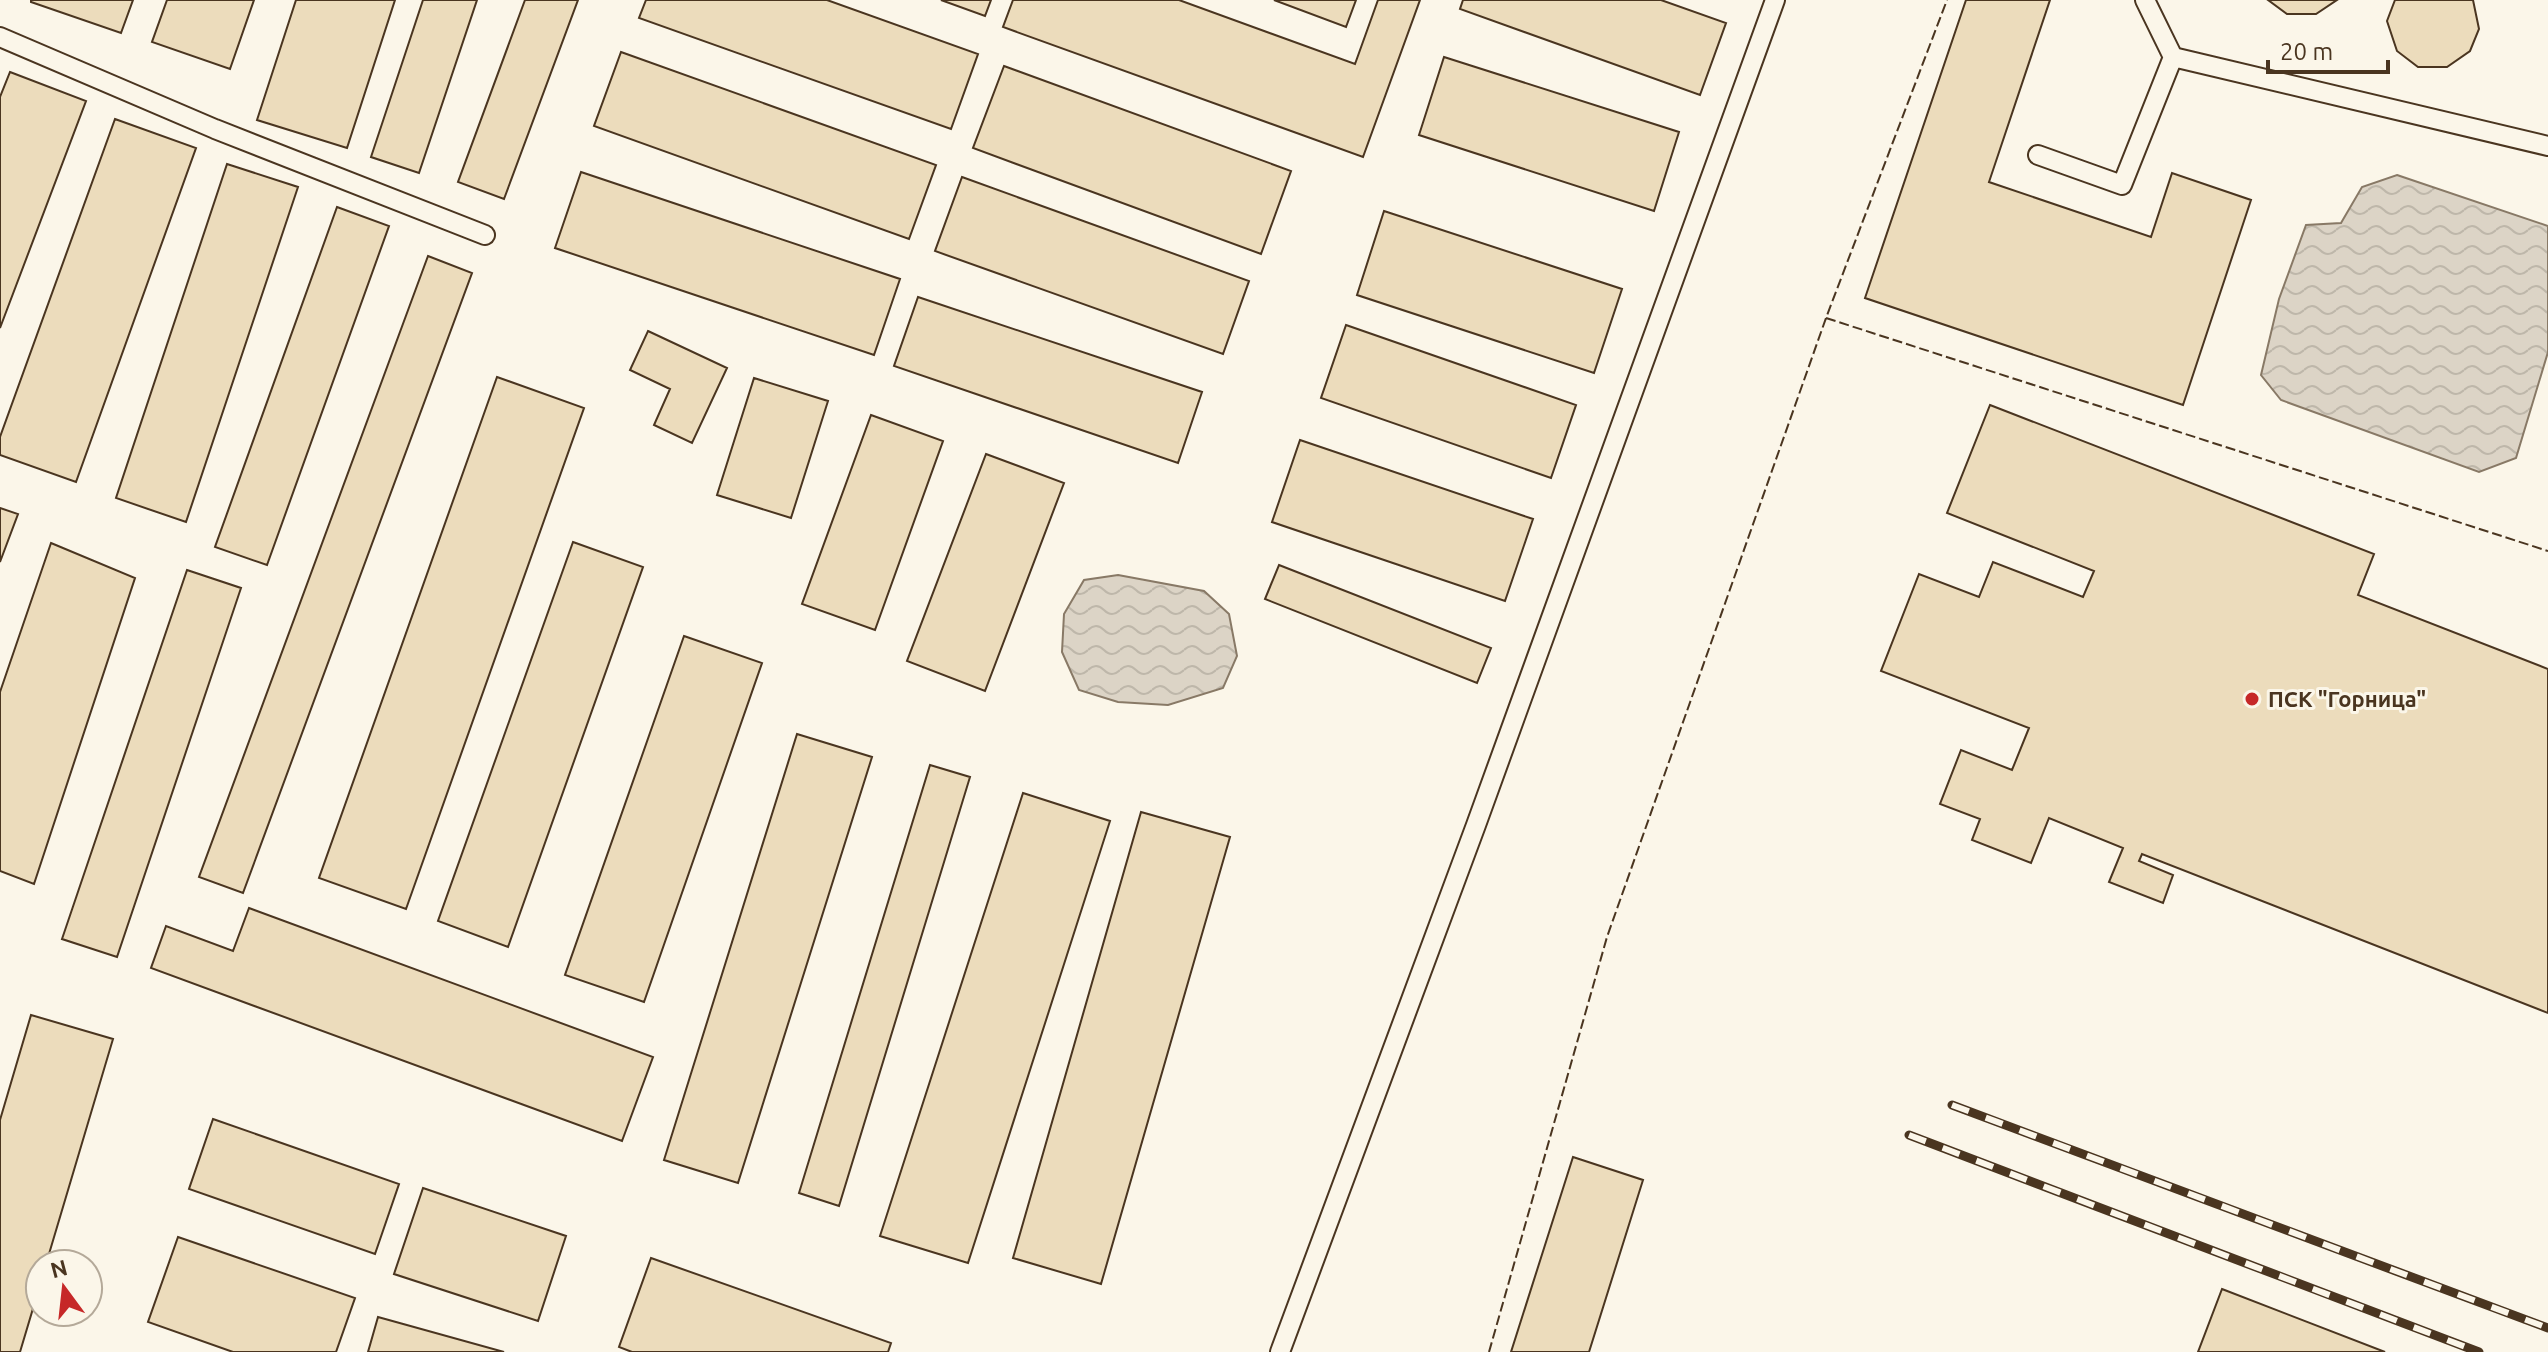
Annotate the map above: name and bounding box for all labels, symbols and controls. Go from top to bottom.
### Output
scale bar [2268,24,2388,74]
text: 20 m [2280,38,2333,65]
place label: ПСК "Горница" [2268,686,2426,711]
marker: ПСК "Горница" [2243,690,2261,708]
north arrow [24,1248,104,1328]
text: N [48,1254,70,1282]

